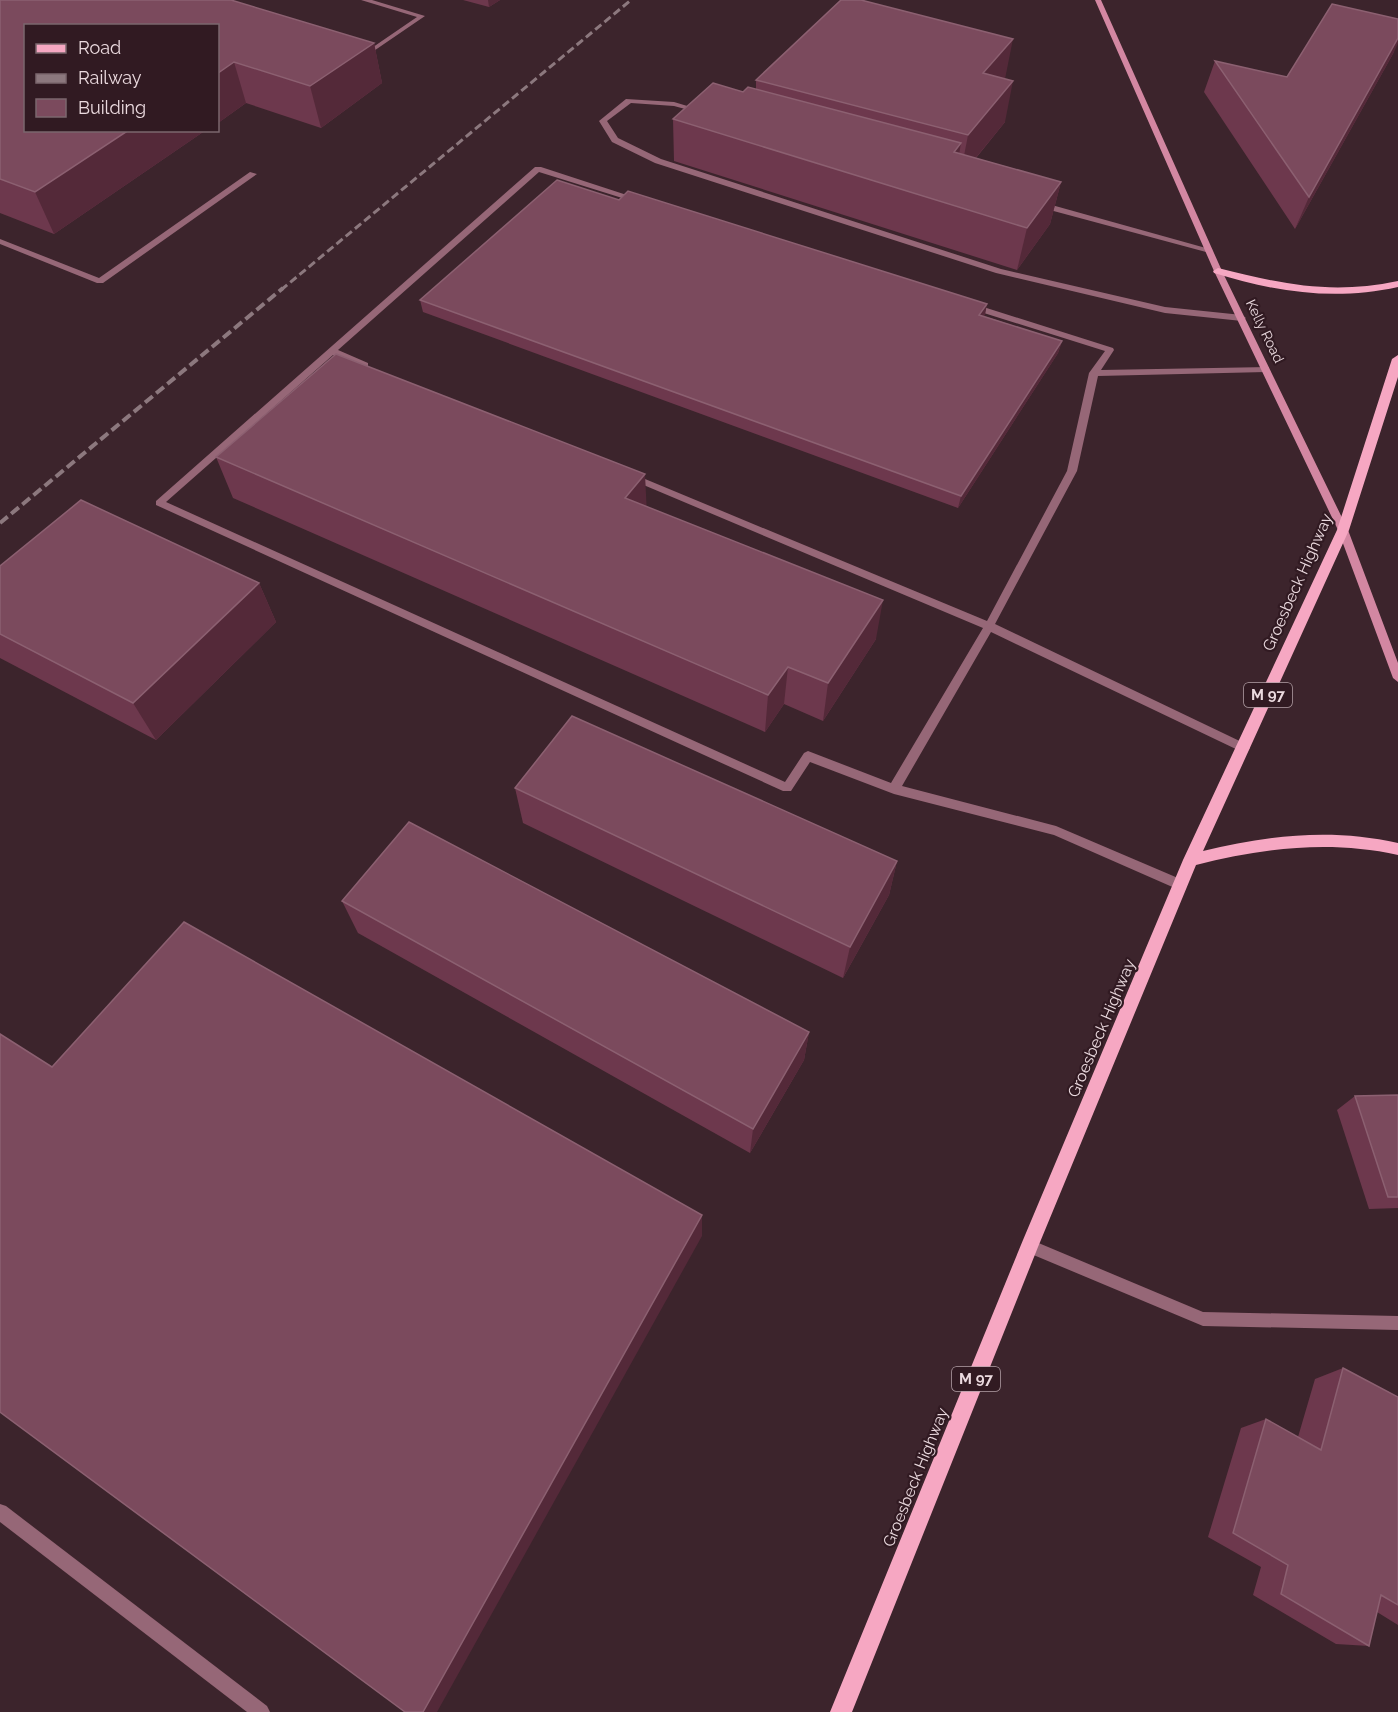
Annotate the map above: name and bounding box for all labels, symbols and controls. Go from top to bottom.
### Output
legend [24,24,219,132]
text: Road [78,37,121,58]
text: Railway [78,67,142,88]
text: Building [78,97,146,118]
street label: Kelly Road [1243,297,1287,365]
street label: Groesbeck Highway [1259,510,1336,654]
road number: M 97 [1244,683,1292,707]
street label: Groesbeck Highway [1064,956,1139,1100]
road number: M 97 [952,1367,1000,1391]
street label: Groesbeck Highway [879,1405,952,1550]

